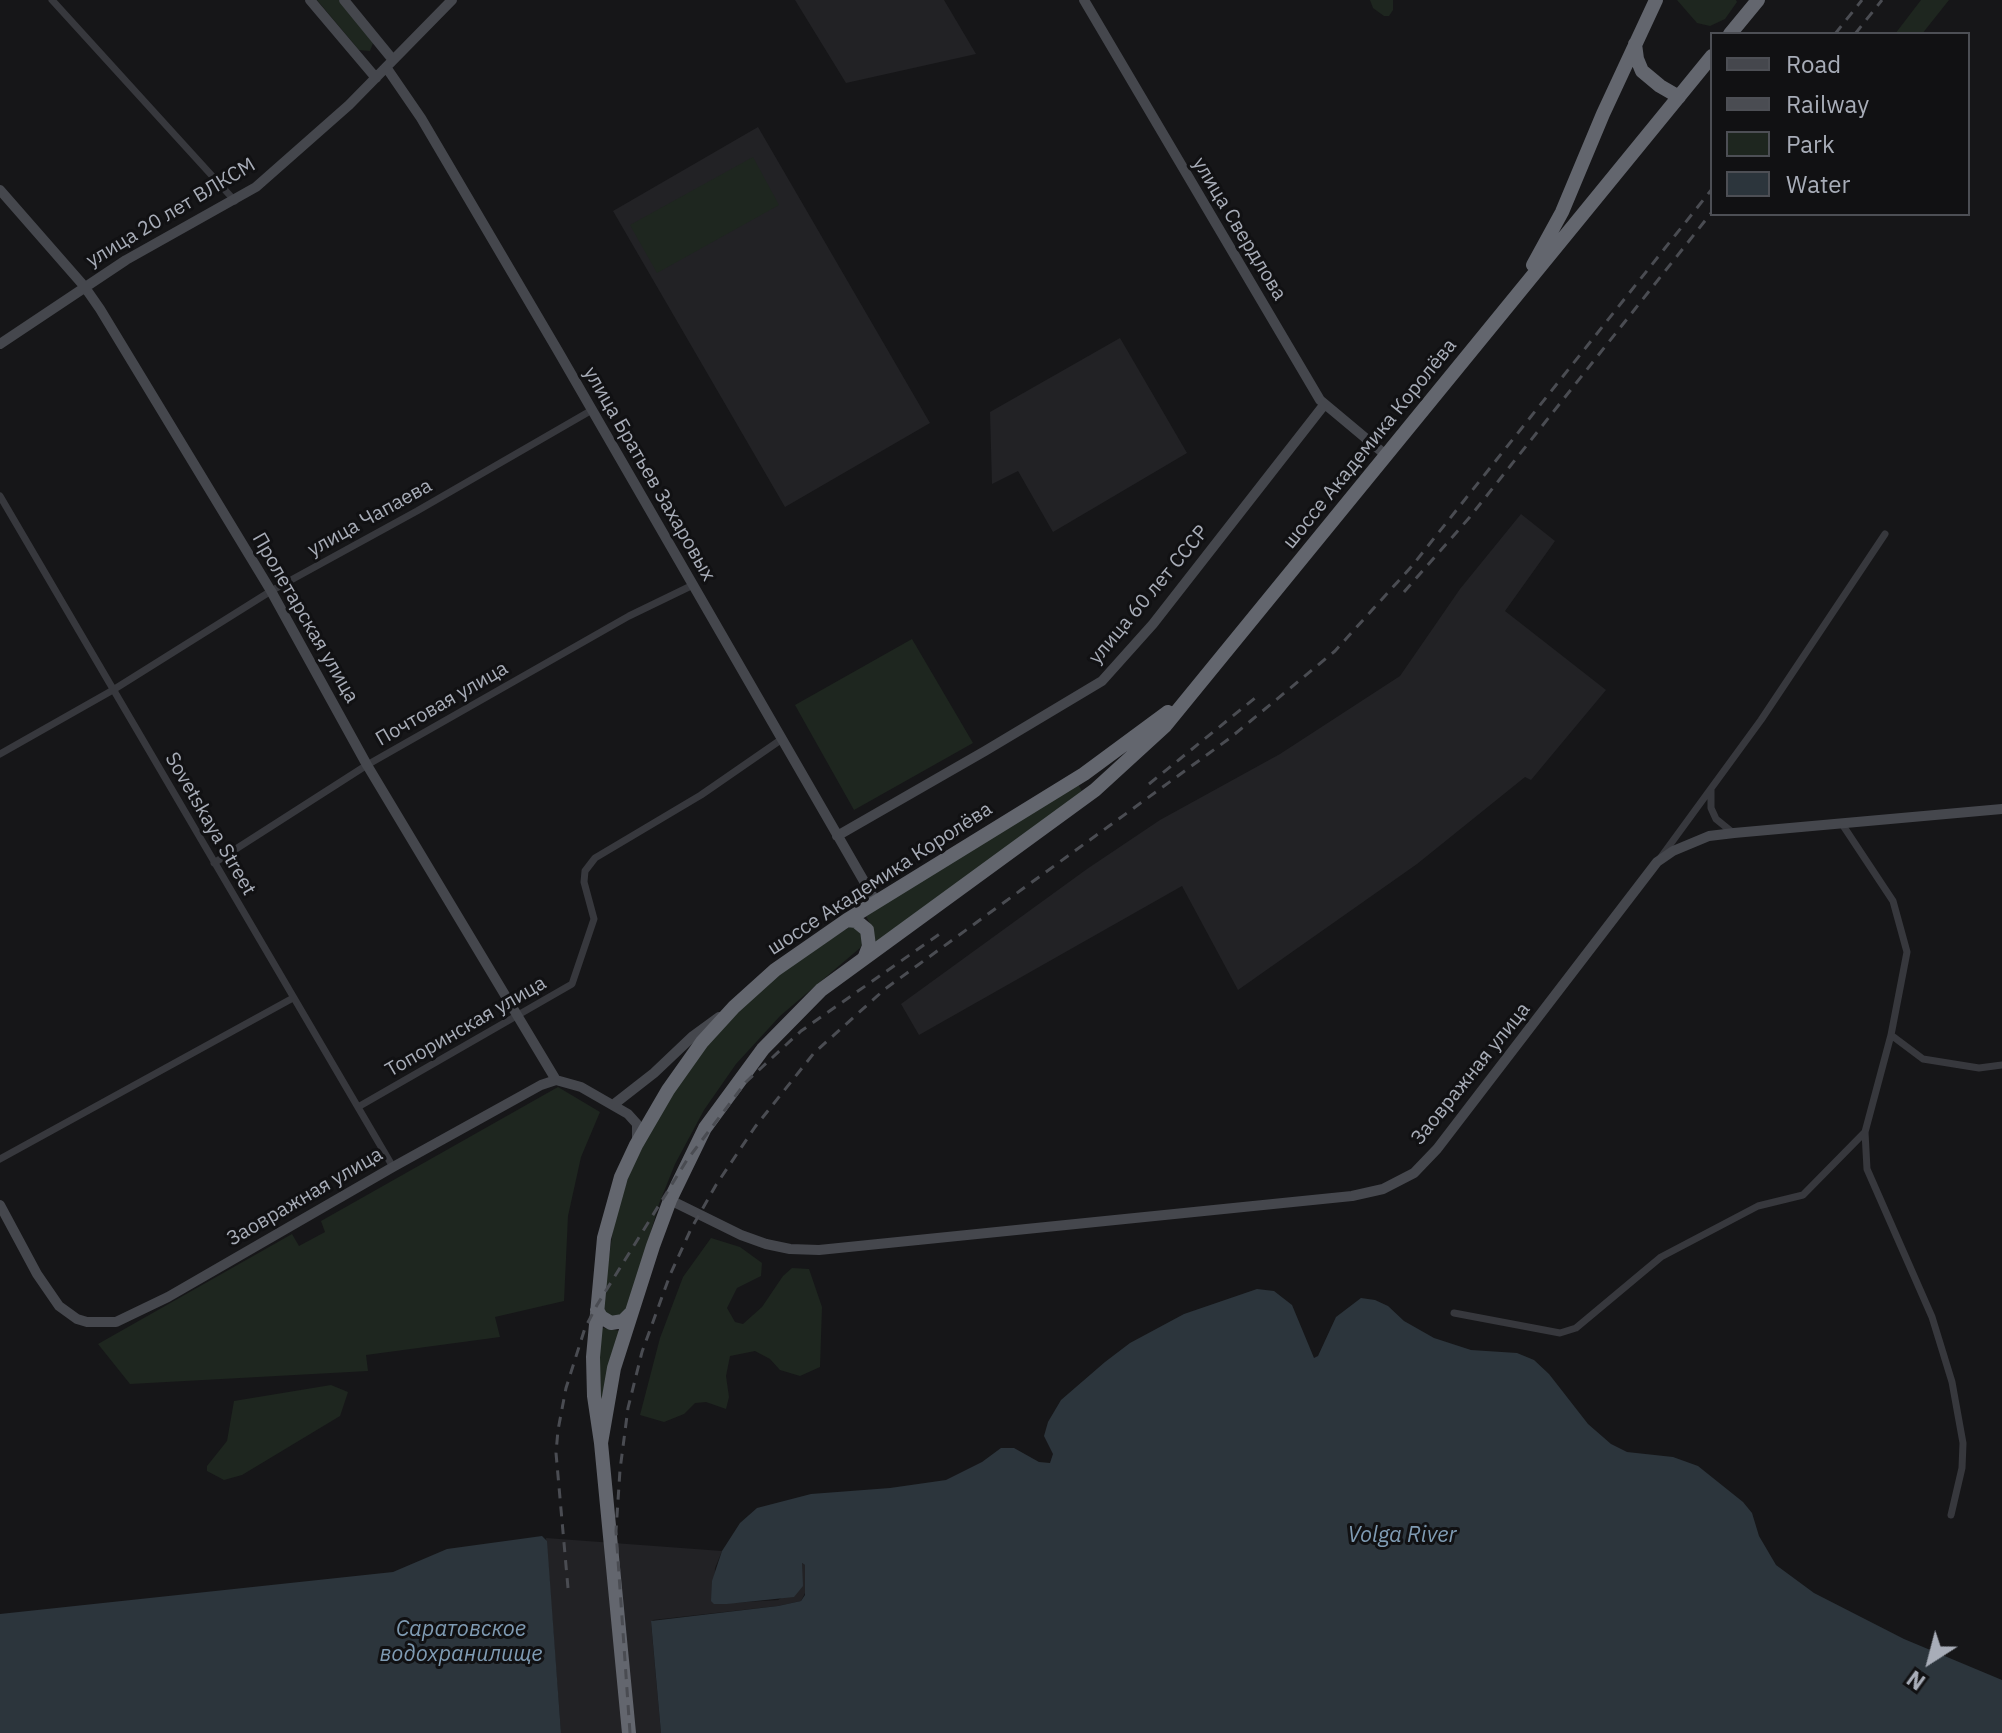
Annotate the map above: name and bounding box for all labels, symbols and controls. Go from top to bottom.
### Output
legend [1710,32,1970,216]
text: Road [1786,48,1841,80]
text: Railway [1786,88,1869,120]
text: Park [1786,128,1835,160]
street label: улица 20 лет ВЛКСМ [82,153,260,273]
street label: улица Свердлова [1187,153,1291,305]
text: Water [1786,168,1850,200]
street label: шоссе Академика Королёва [1278,334,1462,554]
street label: улица Братьев Захаровых [578,363,720,585]
street label: улица Чапаева [304,474,436,562]
street label: улица 60 лет СССР [1084,521,1214,669]
street label: Пролетарская улица [247,529,363,707]
street label: Почтовая улица [372,656,512,752]
street label: Sovetskaya Street [159,748,261,900]
street label: шоссе Академика Королёва [763,797,997,961]
street label: Топоринская улица [381,971,551,1083]
street label: Заовражная улица [1406,998,1536,1150]
street label: Заовражная улица [223,1143,387,1251]
water label: Volga River [1348,1523,1456,1549]
water label: Саратовское водохранилище [380,1617,542,1668]
north arrow [1890,1621,1970,1701]
text: N [1901,1664,1931,1697]

